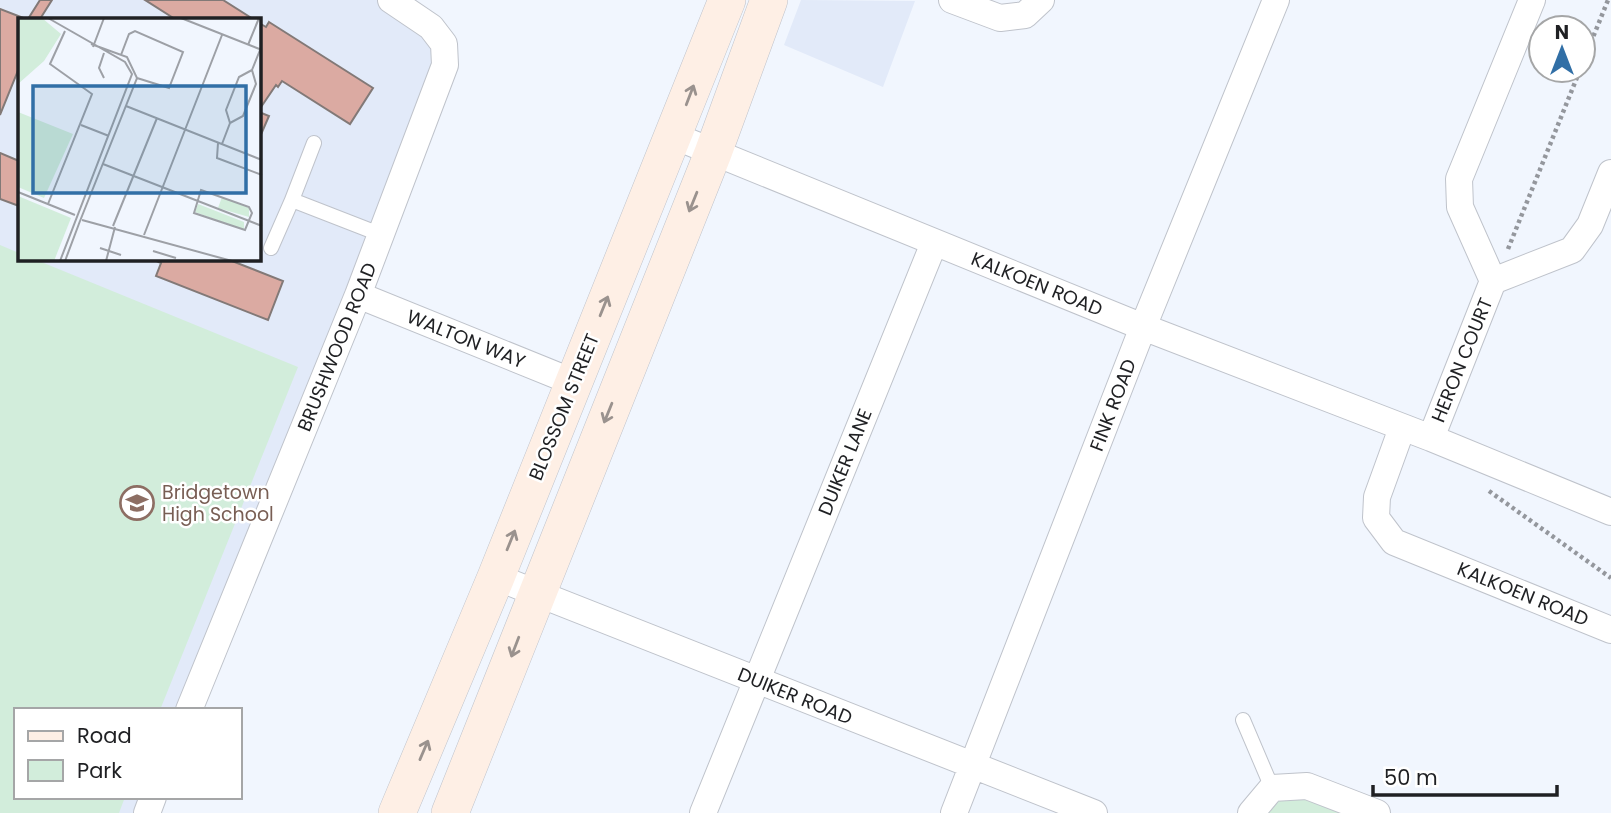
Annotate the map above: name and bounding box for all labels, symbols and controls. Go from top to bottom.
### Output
north arrow [1527,14,1597,84]
inset map [18,18,261,261]
text: N [1555,19,1569,46]
one-way arrow [684,85,697,106]
one-way arrow [686,190,699,212]
street label: KALKOEN ROAD [967,245,1107,323]
street label: BRUSHWOOD ROAD [291,259,383,435]
street label: HERON COURT [1425,294,1499,426]
one-way arrow [599,296,612,317]
street label: WALTON WAY [403,303,529,375]
street label: BLOSSOM STREET [522,330,606,484]
street label: FINK ROAD [1083,355,1143,455]
one-way arrow [601,401,614,423]
street label: DUIKER LANE [811,405,879,519]
place label: Bridgetown High School [162,479,274,528]
school or university icon: Bridgetown High School [118,484,156,522]
one-way arrow [505,530,518,551]
street label: KALKOEN ROAD [1453,555,1593,633]
one-way arrow [507,635,520,657]
street label: DUIKER ROAD [734,661,856,731]
legend [14,708,242,799]
text: Road [77,721,132,750]
one-way arrow [418,740,431,761]
scale bar [1373,754,1557,798]
text: Park [77,756,122,785]
text: 50 m [1384,763,1438,792]

